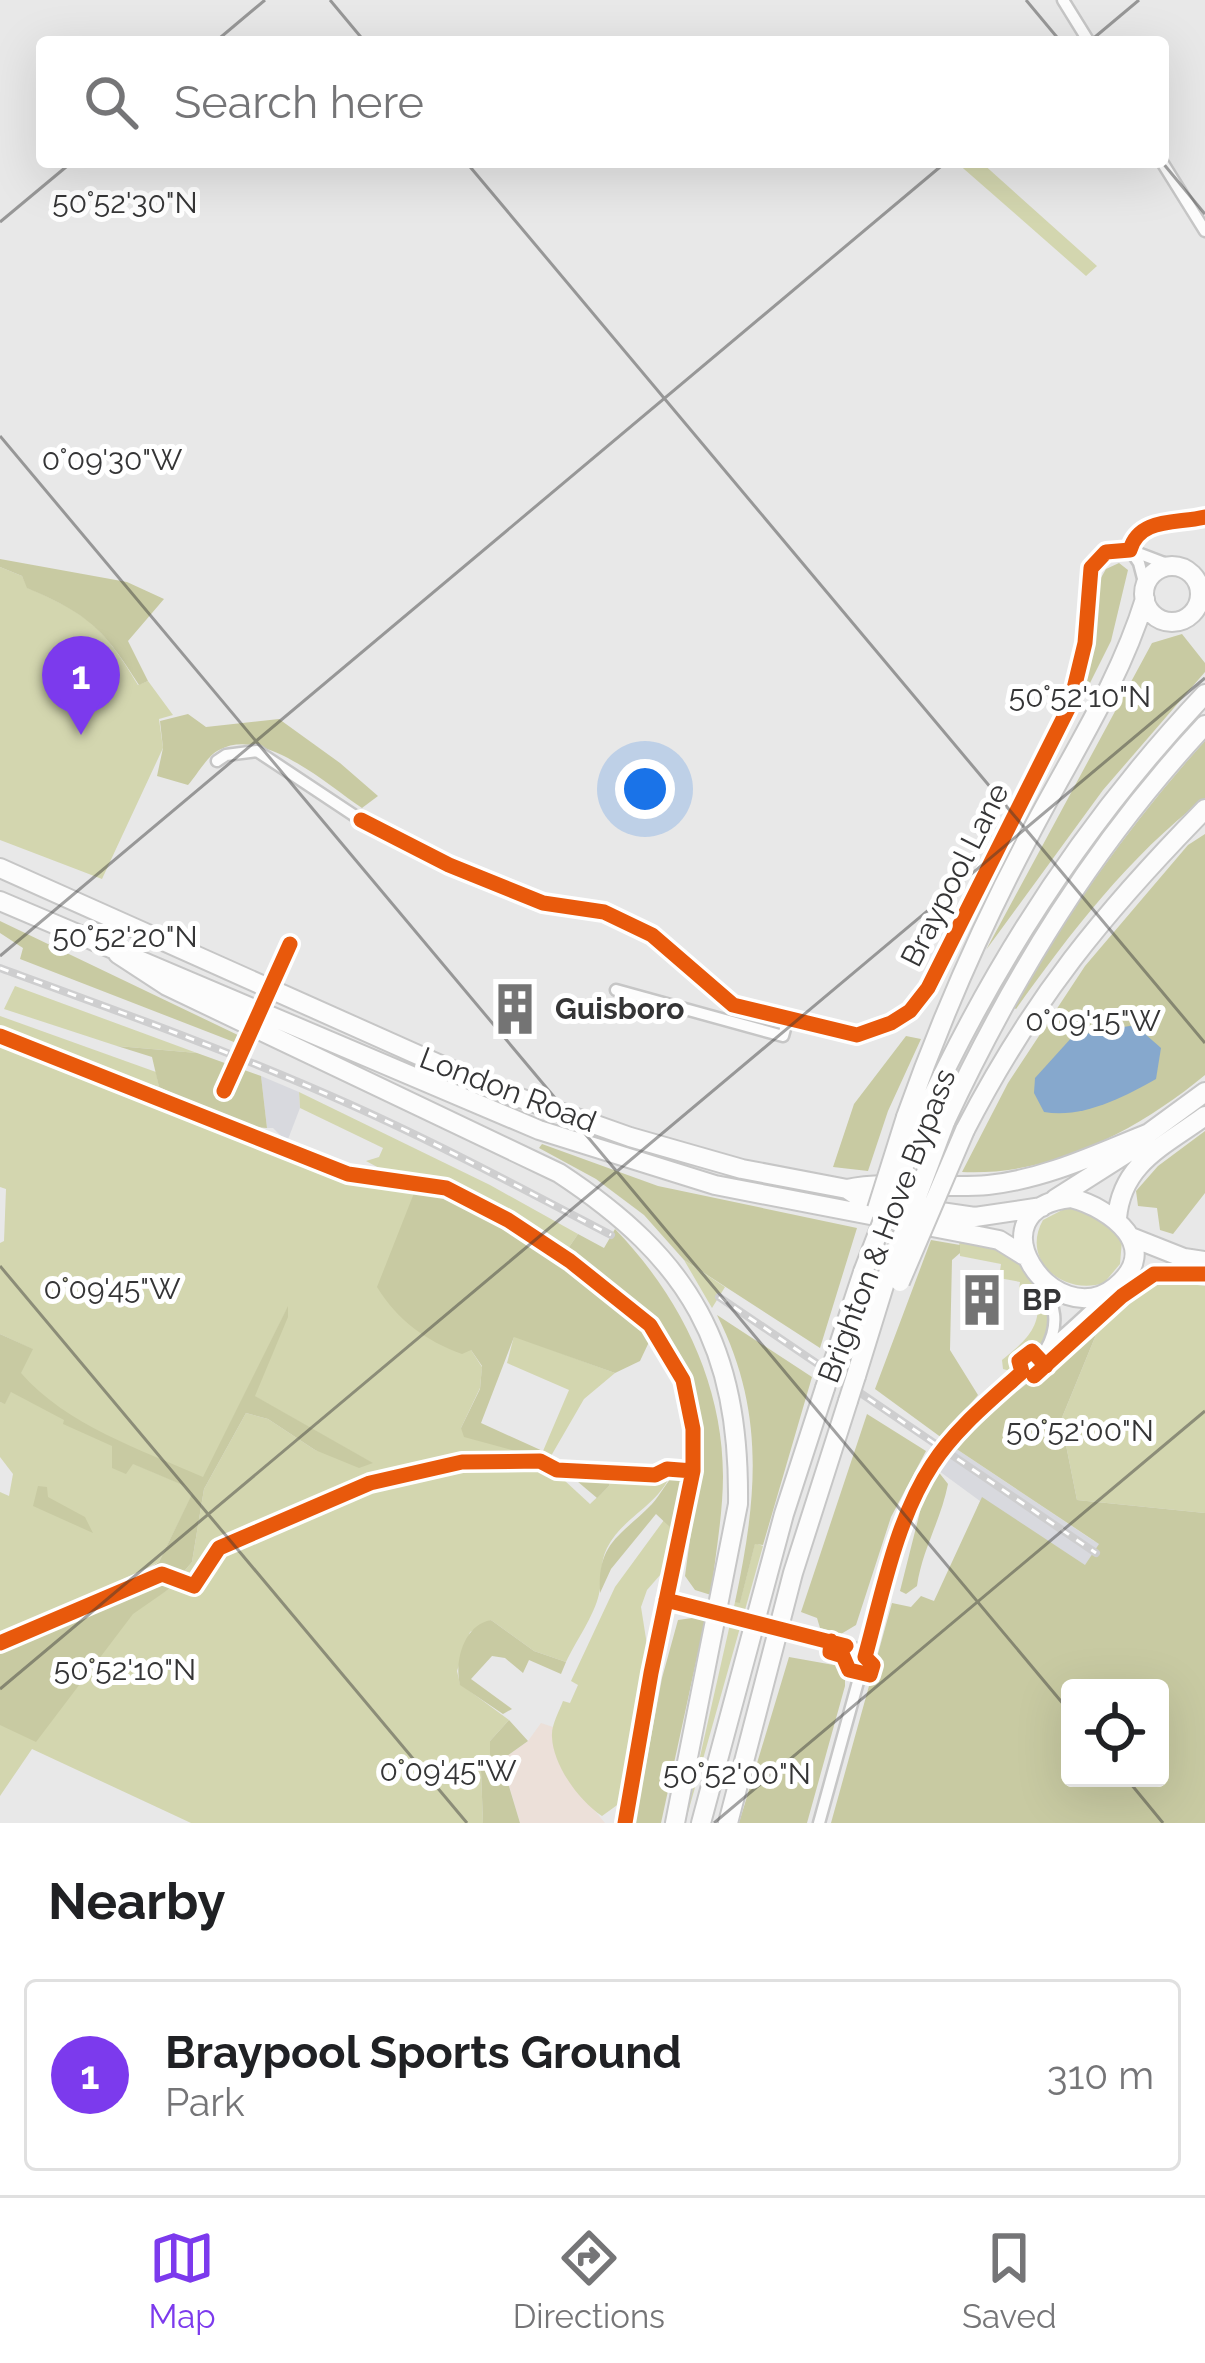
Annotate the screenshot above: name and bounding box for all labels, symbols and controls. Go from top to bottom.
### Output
search box [36,36,1169,168]
icon: search [78,69,144,135]
text: Search here [174,76,424,129]
text: 50°52'30"N [52,185,198,220]
text: 0°09'30"W [42,442,183,477]
pin: 1 [42,636,120,735]
text: 50°52'10"N [1009,679,1151,714]
your location [615,759,675,819]
street label: Braypool Lane [893,777,1016,972]
text: 50°52'20"N [52,919,198,954]
building icon: Guisboro [486,980,544,1038]
place label: Guisboro [555,991,685,1026]
text: 0°09'15"W [1025,1003,1161,1038]
street label: London Road [415,1040,601,1139]
street label: Brighton & Hove Bypass [810,1064,963,1388]
text: 0°09'45"W [43,1271,181,1306]
building icon: BP [953,1271,1011,1329]
place label: BP [1022,1282,1061,1317]
text: 50°52'00"N [1006,1413,1154,1448]
text: 50°52'10"N [54,1652,196,1687]
map controls [1061,1679,1169,1787]
button: locate [1061,1679,1169,1787]
text: 0°09'45"W [379,1753,517,1788]
text: 50°52'00"N [663,1756,811,1791]
text: Nearby [48,1871,225,1931]
text: Braypool Sports Ground [165,2026,682,2079]
text: 1 [80,2052,100,2098]
text: 310 m [1047,2052,1154,2098]
text: Park [165,2079,245,2125]
tab: Map [149,2225,216,2336]
tab: Directions [513,2225,665,2336]
tab: Saved [962,2225,1056,2336]

